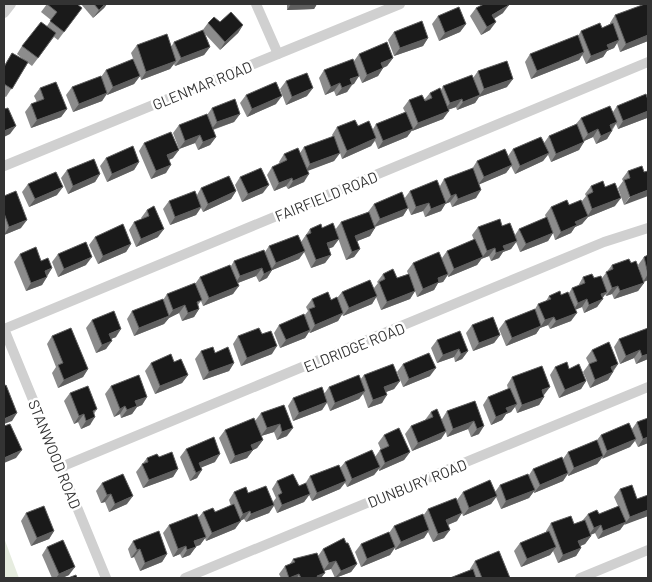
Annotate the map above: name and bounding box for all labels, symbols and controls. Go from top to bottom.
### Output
street label: GLENMAR ROAD [150,57,254,113]
street label: FAIRFIELD ROAD [272,167,380,225]
street label: ELDRIDGE ROAD [301,319,407,375]
street label: STANWOOD ROAD [25,397,85,511]
street label: DUNBURY ROAD [365,455,469,511]

